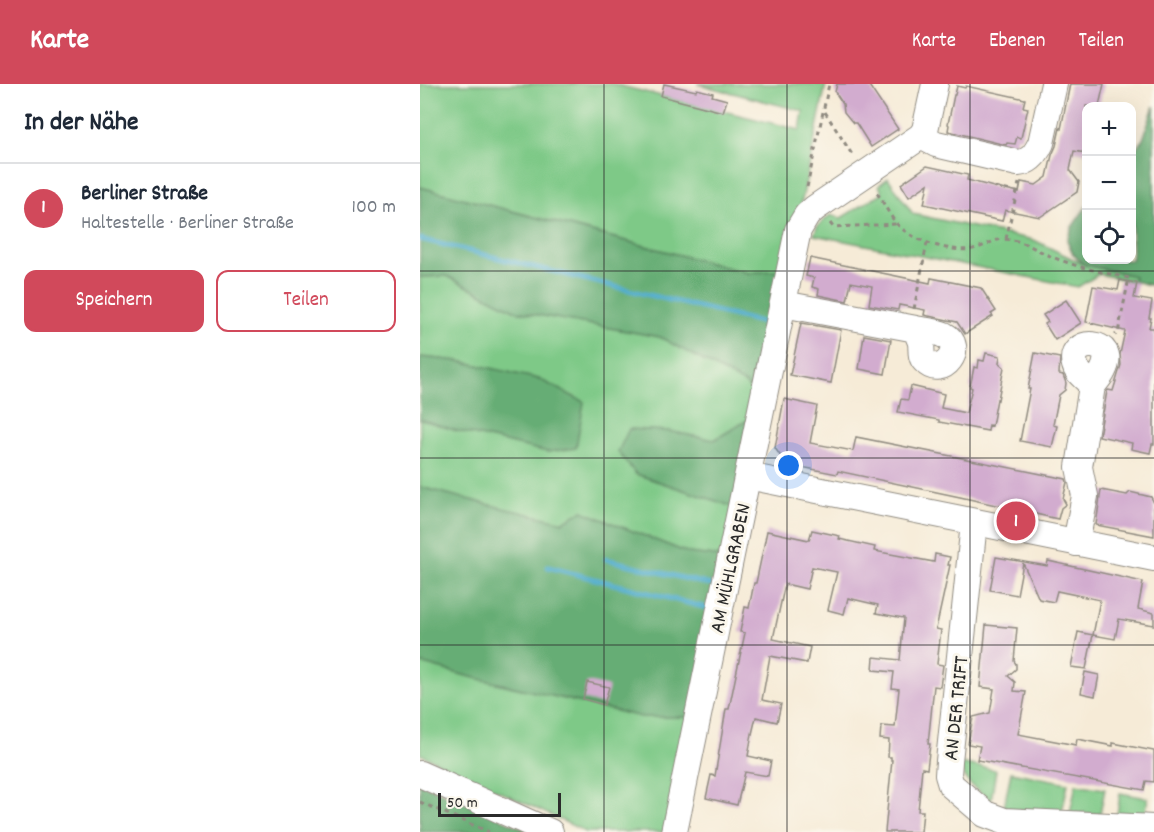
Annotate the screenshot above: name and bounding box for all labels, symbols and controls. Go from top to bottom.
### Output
text: Karte [30,22,89,62]
text: Karte [912,27,956,57]
text: Ebenen [989,27,1046,57]
text: Teilen [1079,27,1124,57]
map controls [1082,102,1136,264]
button: + [1082,102,1136,156]
text: In der Nähe [24,105,138,142]
button: − [1082,156,1136,210]
text: Berliner Straße [81,179,208,210]
text: 1 [41,194,46,222]
text: 100 m [352,194,396,222]
text: Haltestelle · Berliner Straße [81,210,294,238]
button: locate [1082,210,1136,264]
button: Speichern [24,270,204,332]
button: Teilen [216,270,396,332]
your location [774,451,803,480]
pin: 1 [996,498,1036,544]
street label: AM MÜHLGRABEN [704,501,760,636]
street label: AN DER TRIFT [938,654,978,762]
scale bar [438,790,561,818]
text: 50 m [447,792,478,815]

